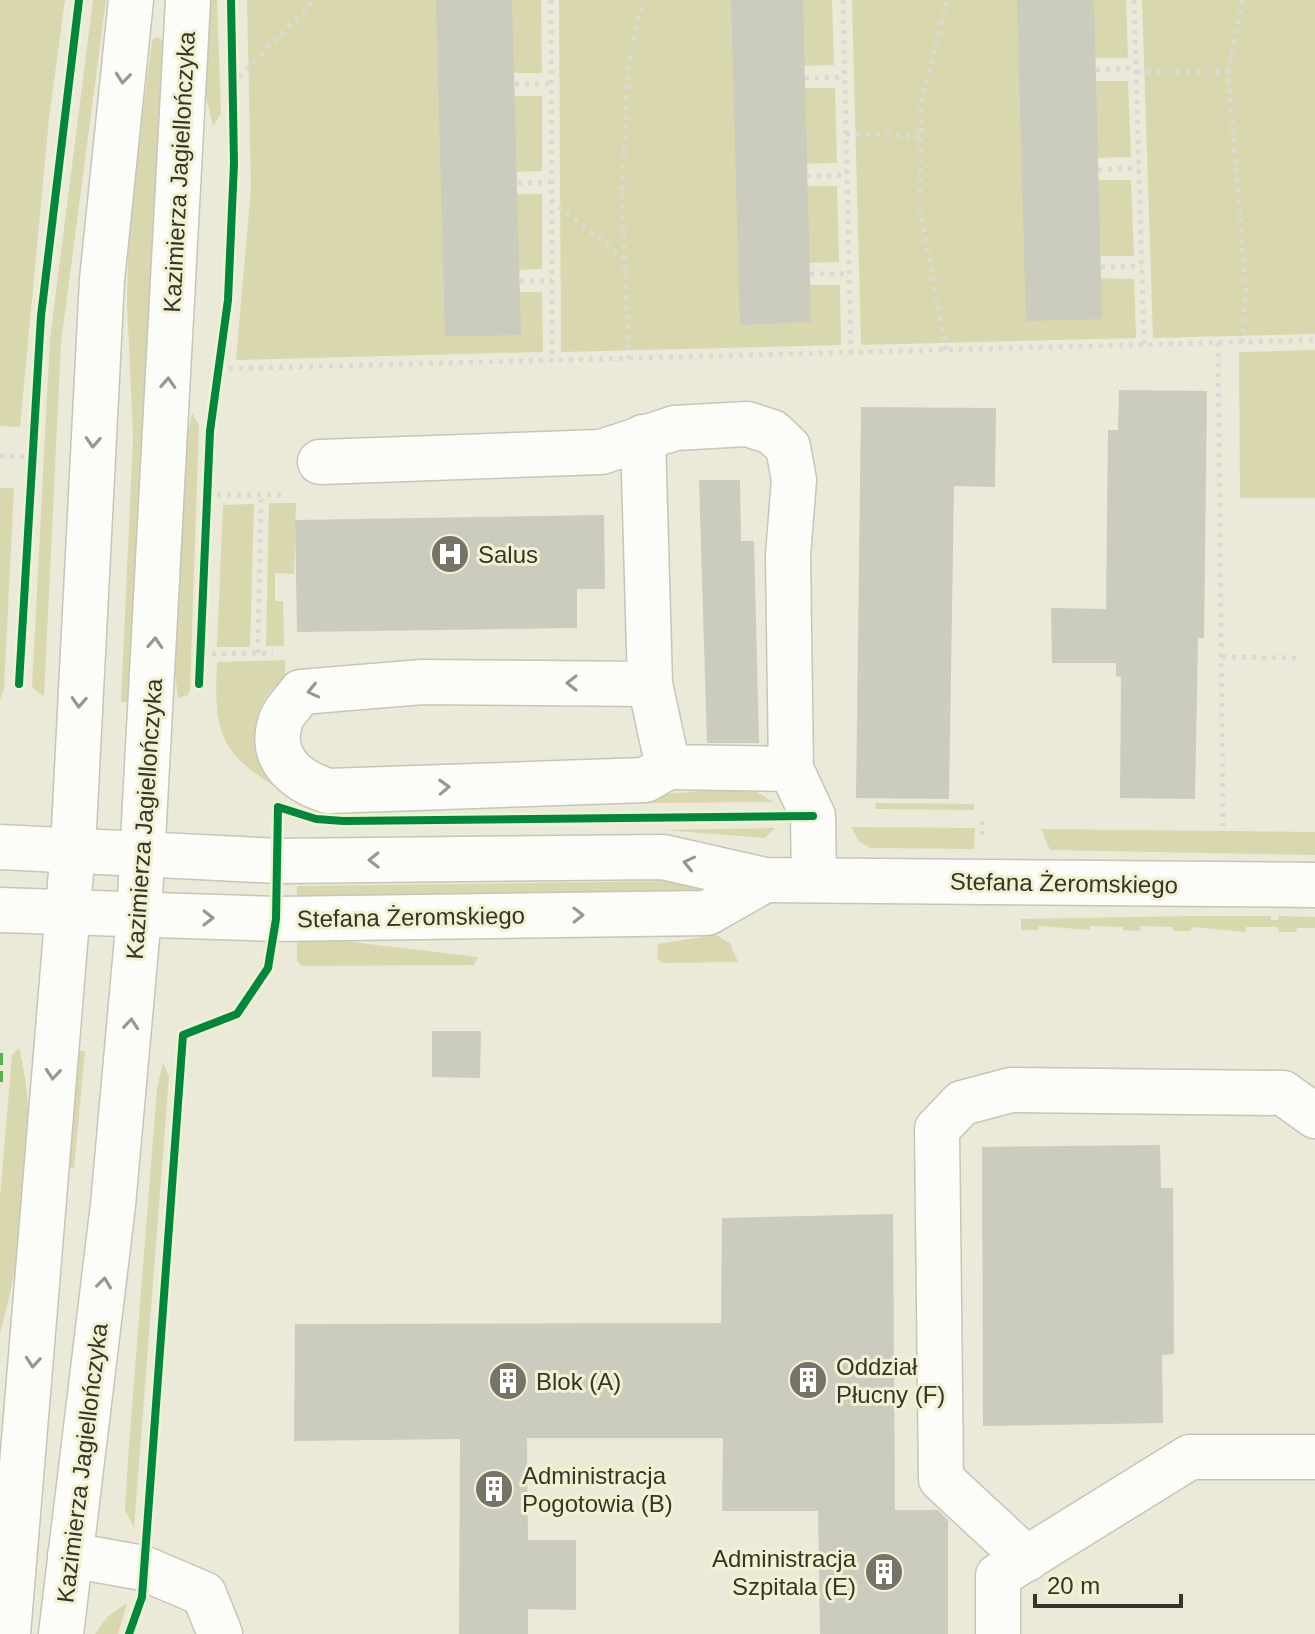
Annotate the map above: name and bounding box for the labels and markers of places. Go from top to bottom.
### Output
hospital icon: Salus [429,533,471,575]
place label: Salus [478,541,538,568]
place label: Oddział Płucny (F) [836,1353,945,1408]
building icon: Oddział Płucny (F) [787,1359,829,1401]
building icon: Blok (A) [487,1360,529,1402]
place label: Blok (A) [536,1368,621,1395]
place label: Administracja Pogotowia (B) [522,1462,673,1517]
building icon: Administracja Pogotowia (B) [473,1468,515,1510]
place label: Administracja Szpitala (E) [712,1545,857,1600]
building icon: Administracja Szpitala (E) [863,1551,905,1593]

